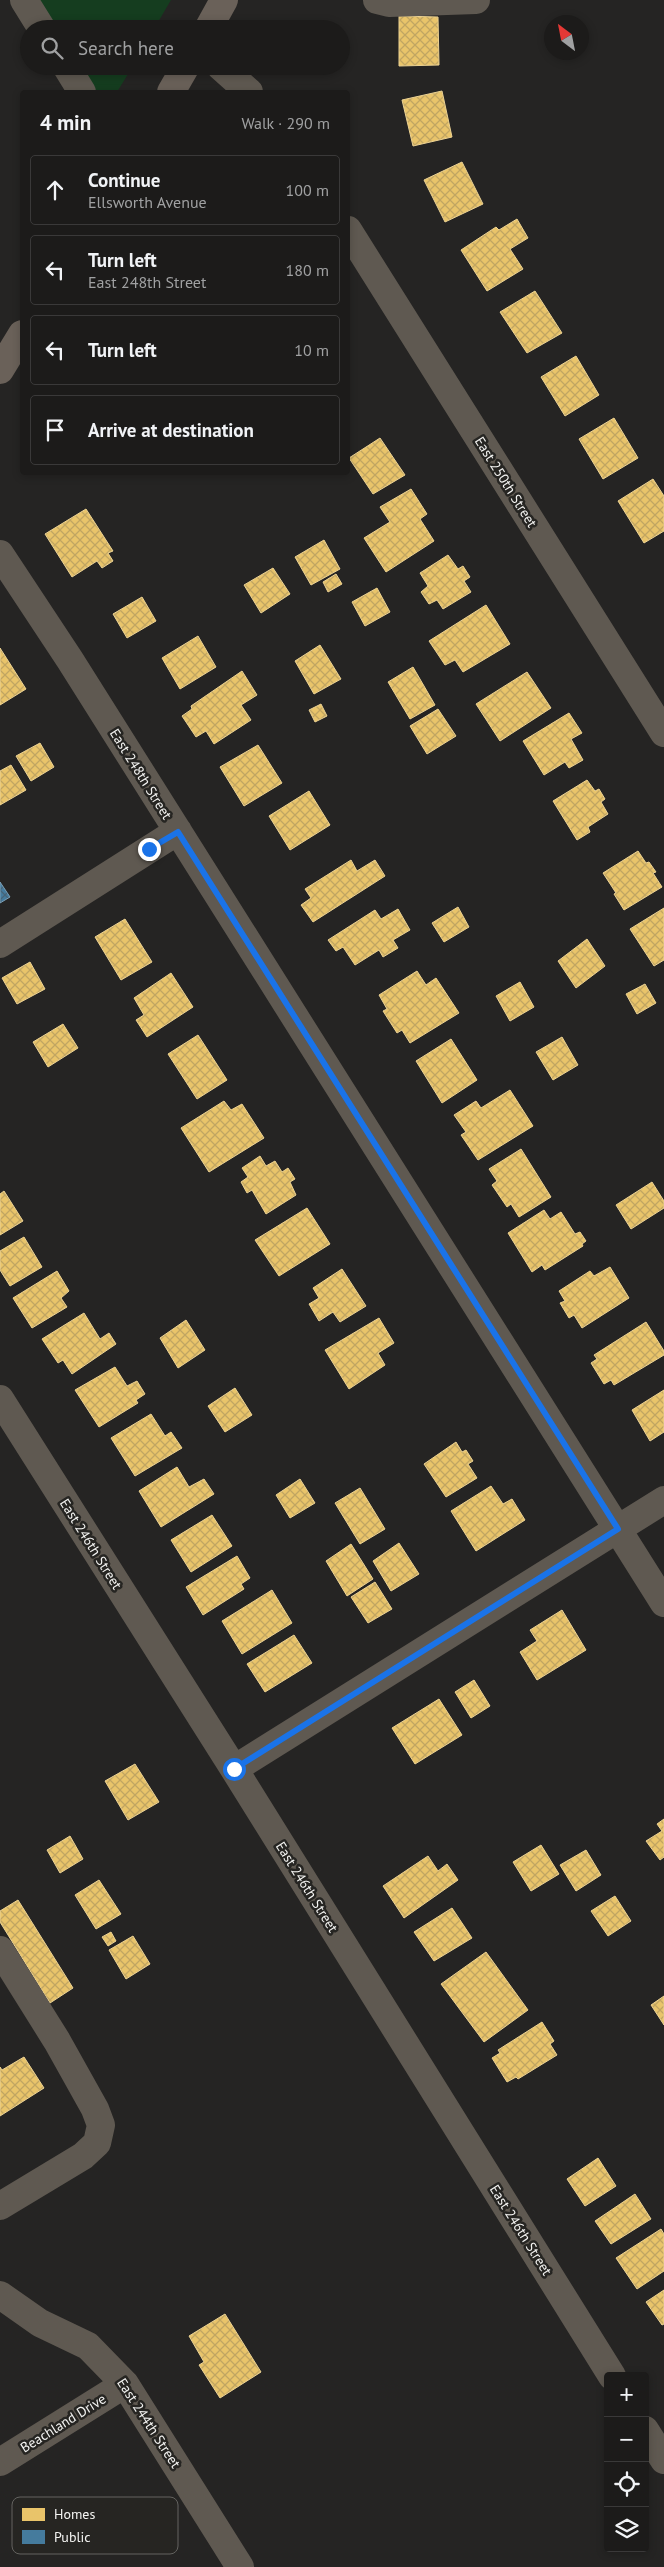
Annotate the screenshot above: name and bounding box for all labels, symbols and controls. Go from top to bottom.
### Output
north arrow [544,15,589,60]
search box [20,20,350,75]
icon: search [38,34,66,62]
text: Search here [78,36,174,60]
text: 4 min [40,109,91,136]
text: Walk · 290 m [241,113,330,133]
text: Continue [88,168,160,192]
icon: ahead [41,176,69,204]
text: 100 m [286,180,329,200]
text: Ellsworth Avenue [88,192,207,212]
text: Turn left [88,248,157,272]
icon: left [41,256,69,284]
text: 180 m [286,260,329,280]
text: East 248th Street [88,272,206,292]
icon: left [41,336,69,364]
text: Turn left [88,338,157,362]
text: 10 m [294,340,329,360]
icon: arrive [41,416,69,444]
text: Arrive at destination [88,418,254,442]
street label: East 250th Street [471,433,541,531]
street label: East 248th Street [106,725,176,823]
route end [138,838,161,861]
street label: East 246th Street [56,1495,126,1593]
route start [223,1758,246,1781]
street label: East 246th Street [272,1838,342,1936]
street label: East 246th Street [486,2181,556,2279]
map controls [604,2372,649,2552]
button: + [604,2372,649,2417]
street label: East 244th Street [113,2375,185,2472]
street label: Beachland Drive [17,2390,109,2456]
button: − [604,2417,649,2462]
button: locate [604,2462,649,2507]
legend [12,2497,178,2554]
text: Homes [54,2505,95,2523]
button: layers [604,2507,649,2552]
text: Public [54,2528,91,2546]

